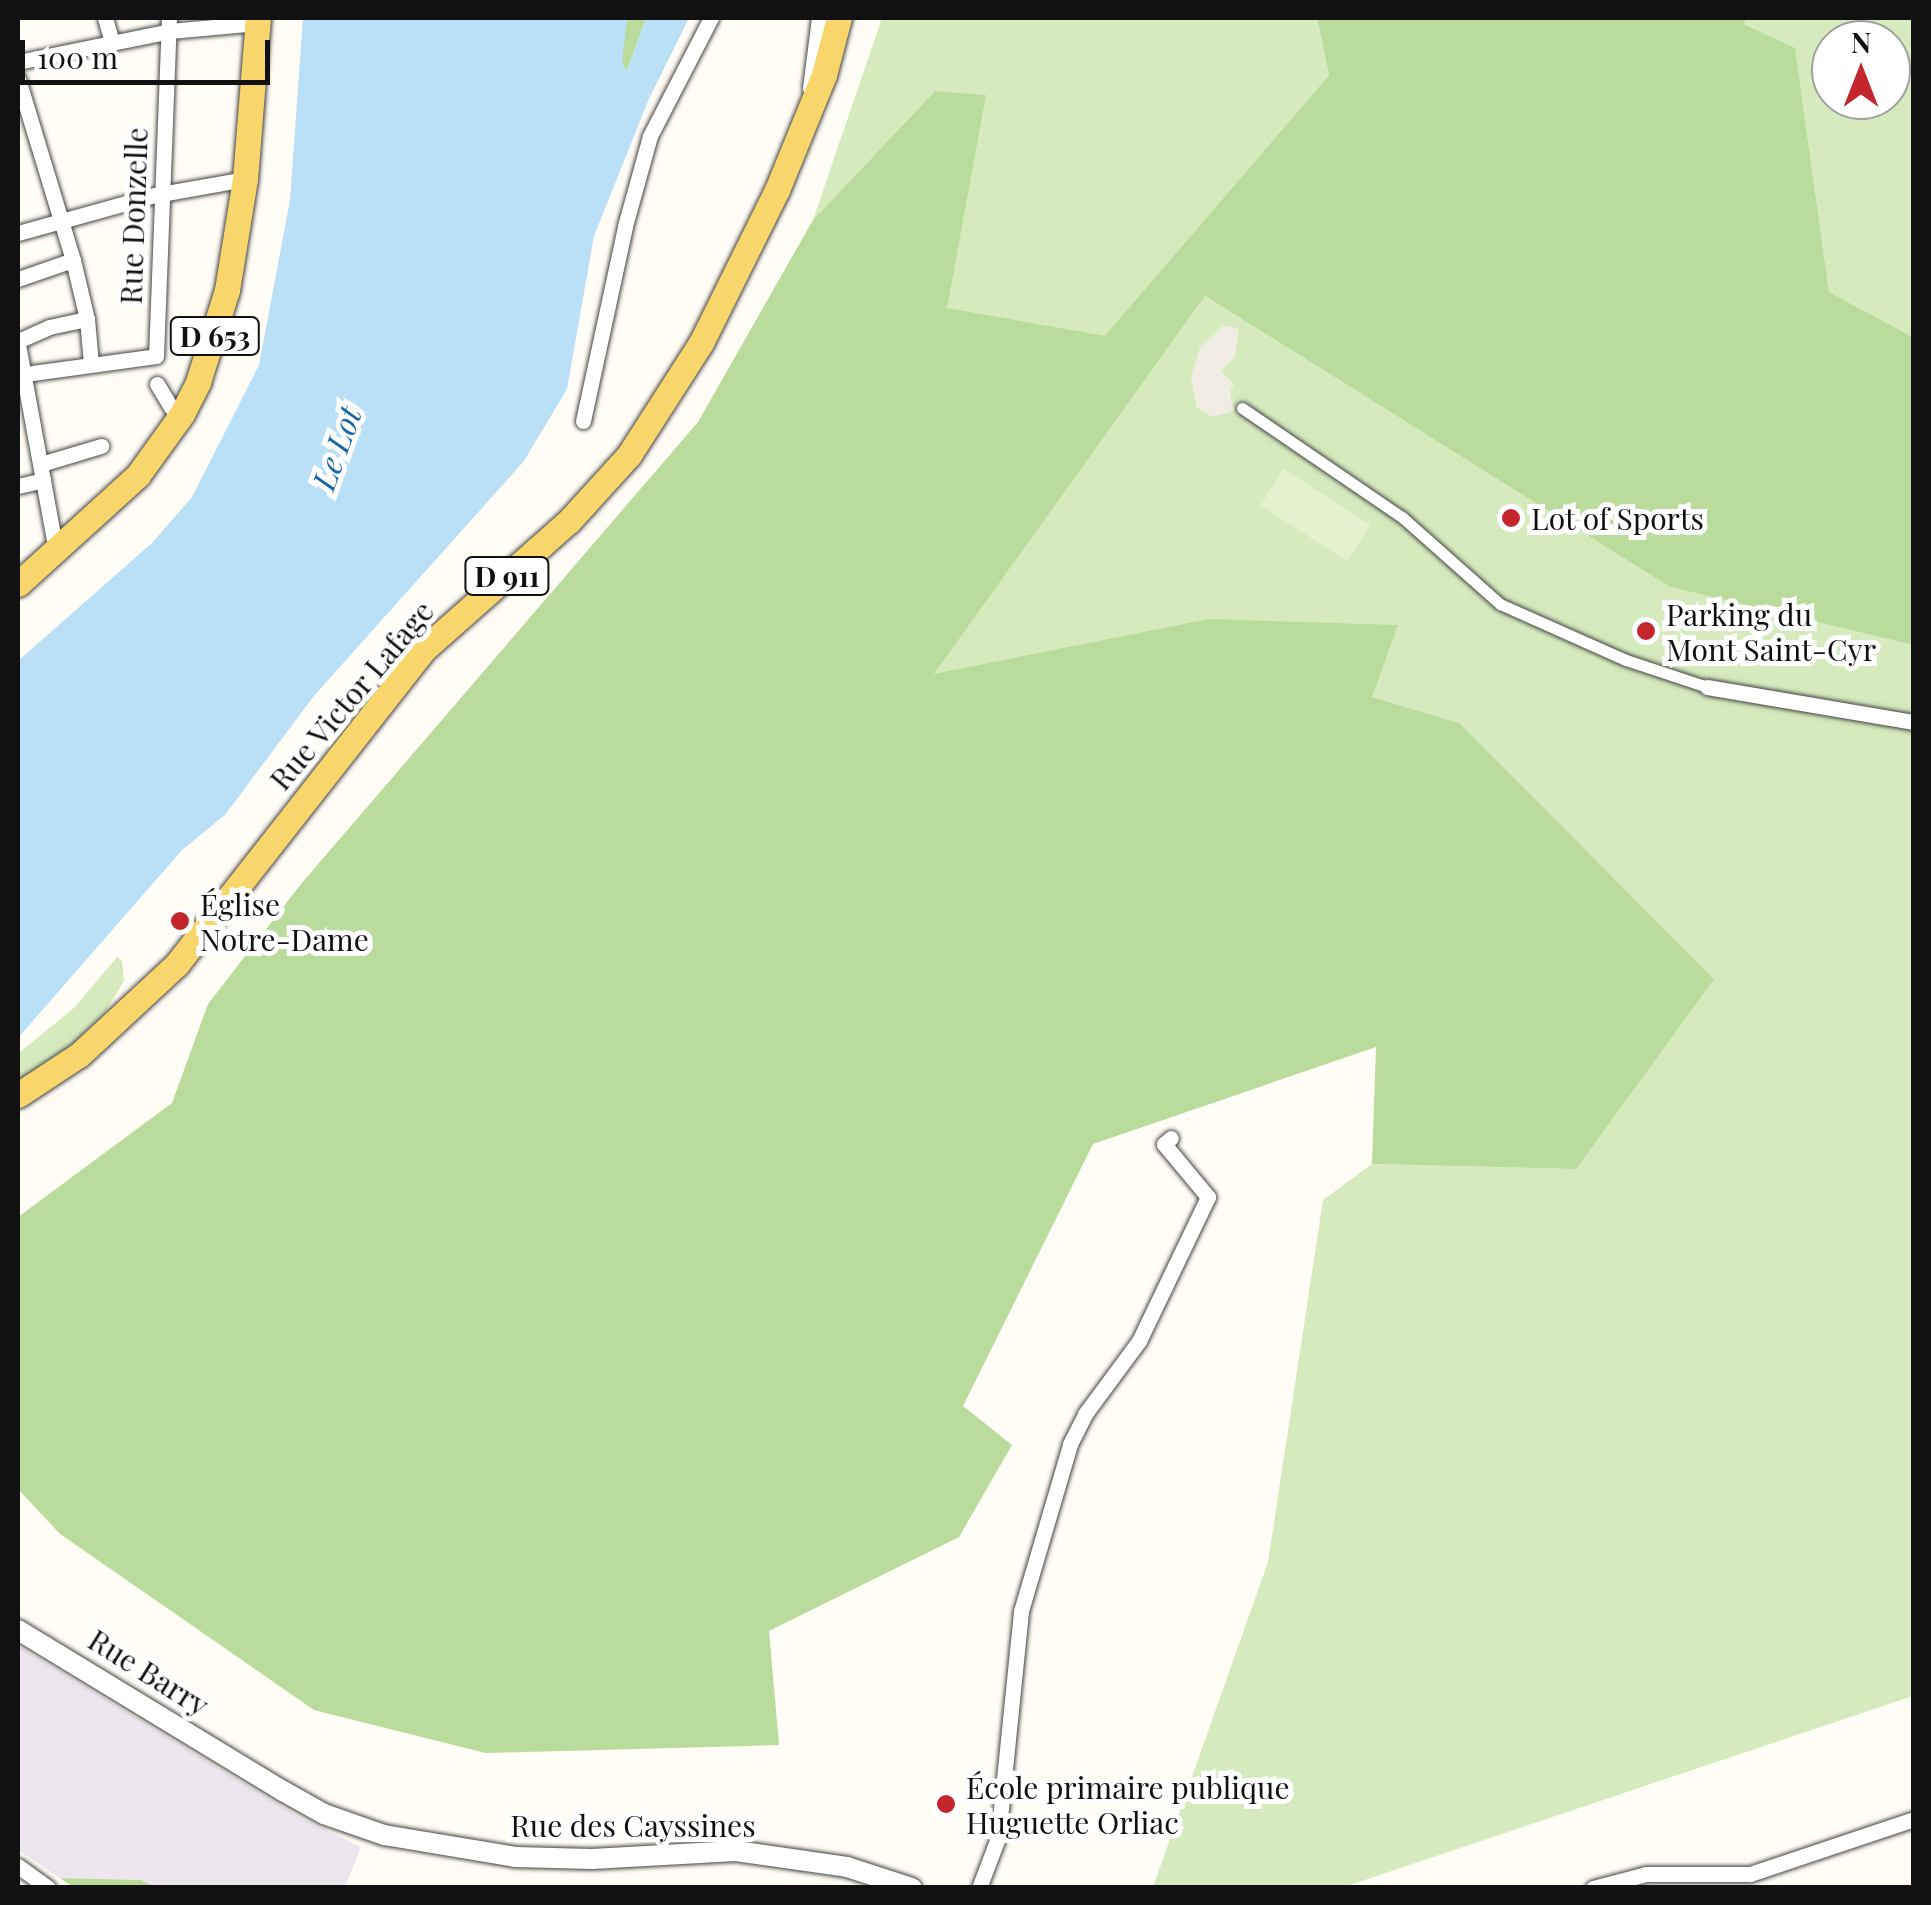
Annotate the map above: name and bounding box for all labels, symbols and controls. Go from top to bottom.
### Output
scale bar [25,20,275,82]
north arrow [1811,20,1911,120]
text: N [1851,23,1871,60]
text: 100 m [37,37,118,77]
street label: Rue Donzelle [112,127,154,305]
road number: D 653 [168,313,262,359]
water label: Le Lot [303,401,369,495]
place label: Lot of Sports [1531,500,1704,536]
marker: Lot of Sports [1500,507,1522,529]
road number: D 911 [462,553,552,599]
street label: Rue Victor Lafage [261,593,441,797]
place label: Parking du Mont Saint-Cyr [1666,596,1877,666]
marker: Parking du Mont Saint-Cyr [1635,620,1657,642]
place label: Église Notre-Dame [200,886,369,956]
marker: Église Notre-Dame [169,910,191,932]
street label: Rue Barry [82,1621,216,1723]
place label: École primaire publique Huguette Orliac [966,1769,1290,1840]
marker: École primaire publique Huguette Orliac [935,1793,957,1815]
street label: Rue des Cayssines [510,1807,756,1843]

